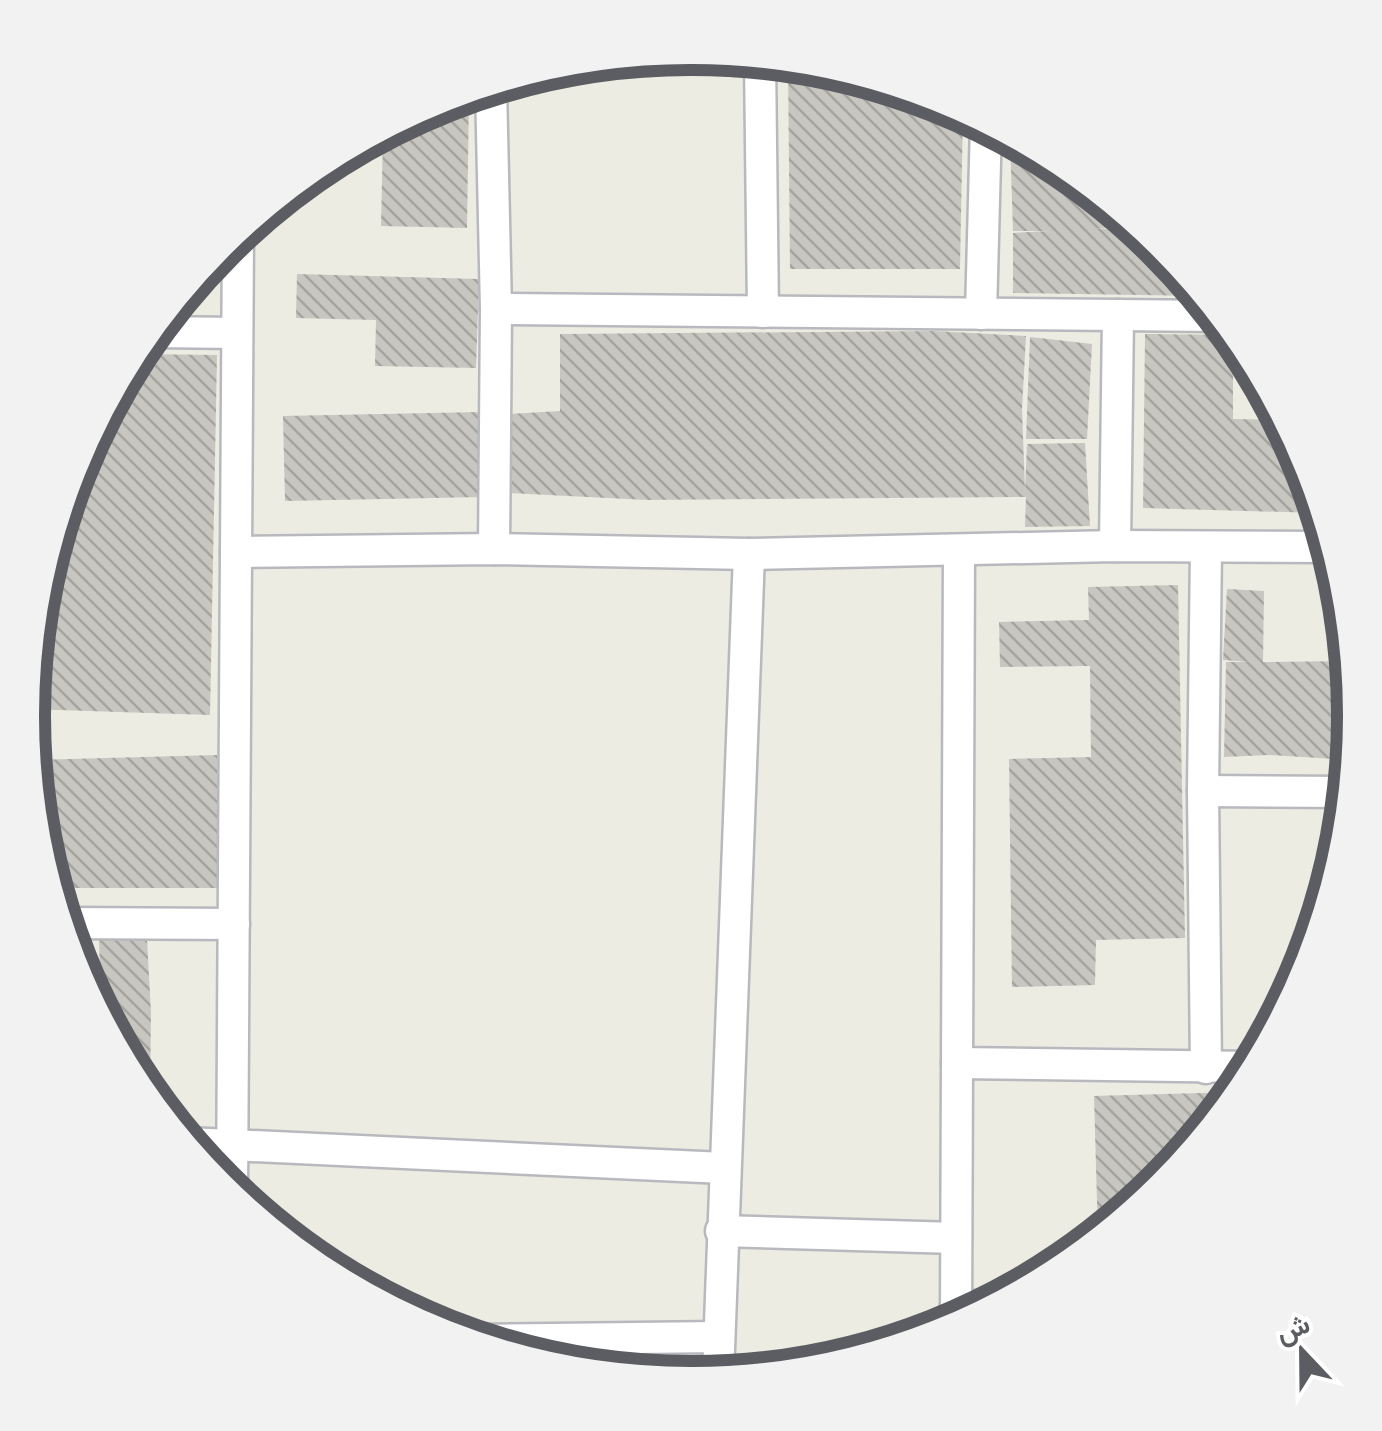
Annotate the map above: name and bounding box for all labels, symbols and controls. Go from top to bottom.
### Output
north arrow [1252,1301,1352,1401]
text: ش [1270,1303,1315,1351]

